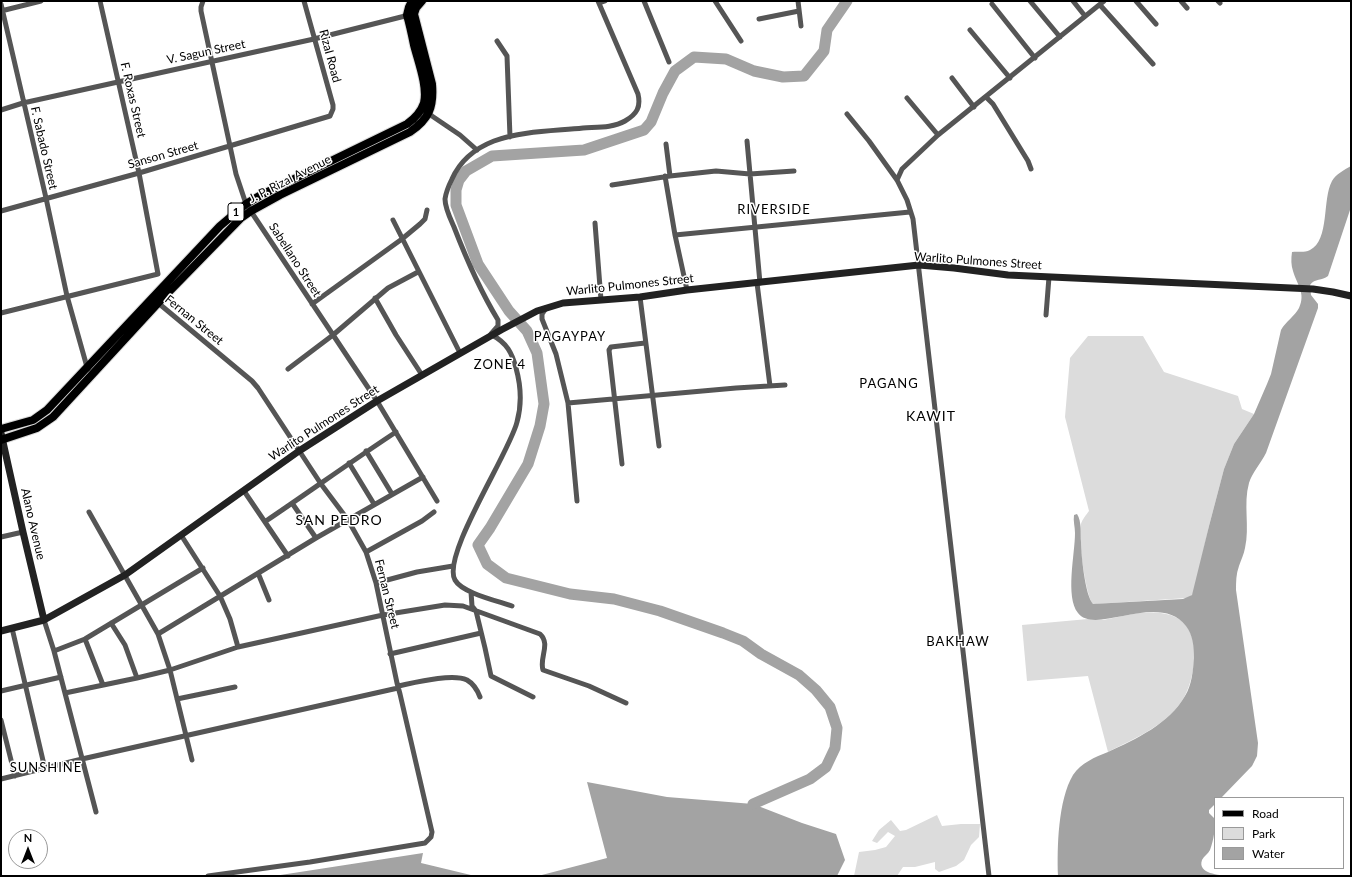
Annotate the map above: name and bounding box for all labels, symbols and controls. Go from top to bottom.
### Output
street label: Rizal Road [316,28,344,84]
street label: V. Sagun Street [165,37,247,67]
street label: F. Roxas Street [117,61,149,139]
street label: F. Sabado Street [27,105,61,191]
street label: Sanson Street [126,138,200,172]
street label: J. P. Rizal Avenue [247,152,333,206]
district label: RIVERSIDE [737,202,811,218]
road number: 1 [228,203,244,221]
street label: Sabellano Street [266,220,324,300]
street label: Warlito Pulmones Street [914,249,1042,273]
street label: Warlito Pulmones Street [566,271,694,299]
street label: Fernan Street [162,292,226,348]
district label: PAGAYPAY [534,329,606,345]
district label: ZONE 4 [474,357,526,373]
district label: PAGANG [859,376,919,392]
street label: Warlito Pulmones Street [266,382,382,464]
district label: KAWIT [906,408,956,424]
street label: Alano Avenue [18,487,48,561]
district label: SAN PEDRO [295,512,383,528]
street label: Fernan Street [371,558,403,630]
district label: BAKHAW [926,634,990,650]
district label: SUNSHINE [10,760,82,776]
legend [1214,797,1344,869]
text: Road [1252,806,1279,821]
text: Park [1252,826,1275,841]
north arrow [8,829,48,869]
text: N [24,831,32,844]
text: Water [1252,846,1285,861]

